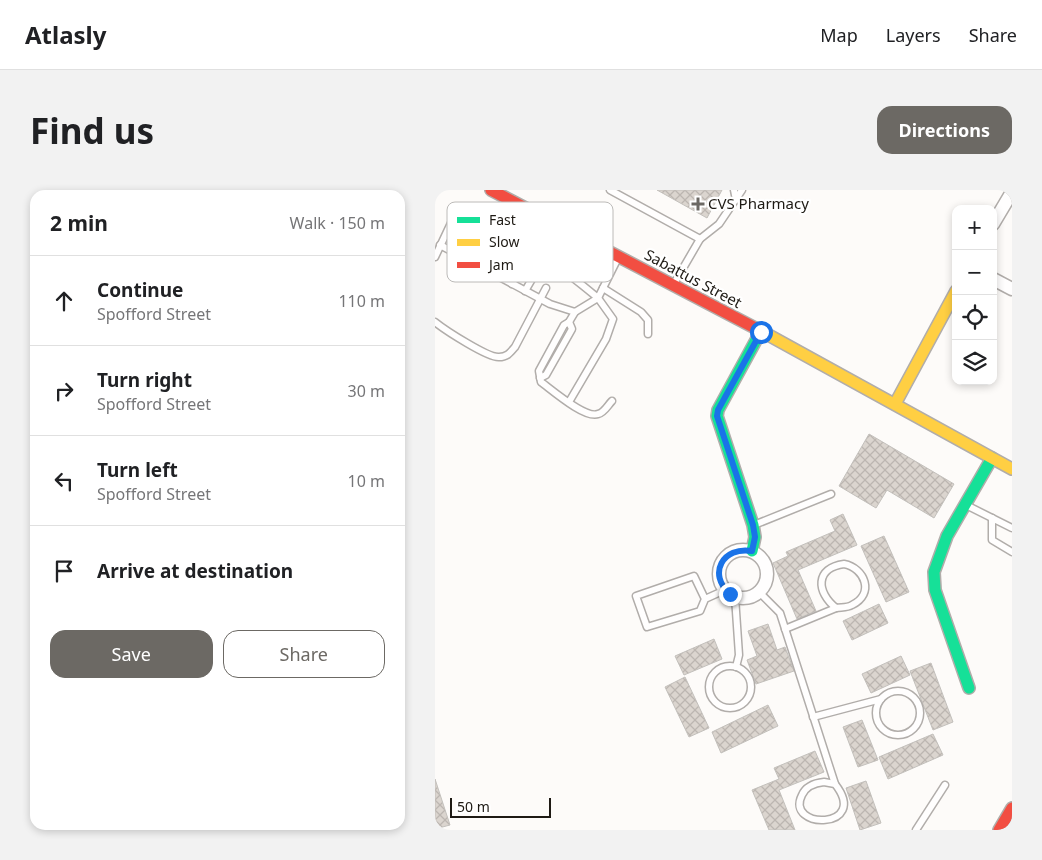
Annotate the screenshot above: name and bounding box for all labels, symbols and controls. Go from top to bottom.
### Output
text: Atlasly [25,18,106,51]
text: Map [820,23,858,47]
text: Layers [886,23,941,47]
text: Share [969,23,1017,47]
button: Directions [877,106,1012,154]
text: Find us [30,107,154,154]
place label: CVS Pharmacy [708,193,809,213]
marker: CVS Pharmacy [692,198,704,210]
legend [447,202,613,282]
map controls [952,205,997,385]
button: + [952,205,997,250]
text: 2 min [50,209,108,237]
text: Fast [489,210,516,229]
text: Walk · 150 m [290,212,385,234]
text: Slow [489,232,520,251]
street label: Sabattus Street [641,244,746,312]
button: − [952,250,997,295]
text: Jam [487,255,514,274]
text: Continue [97,277,183,303]
icon: ahead [50,287,78,315]
text: 110 m [338,290,385,312]
button: locate [952,295,997,340]
text: Spofford Street [97,303,211,325]
route start [750,321,773,344]
button: layers [952,340,997,385]
text: Turn right [97,367,192,393]
icon: right [50,377,78,405]
text: 30 m [348,380,385,402]
text: Spofford Street [97,393,211,415]
text: Turn left [97,457,178,483]
icon: left [50,467,78,495]
text: 10 m [348,470,385,492]
text: Spofford Street [97,483,211,505]
icon: arrive [50,557,78,585]
text: Arrive at destination [97,558,293,584]
route end [719,583,742,606]
button: Save [50,630,213,678]
button: Share [223,630,385,678]
scale bar [450,795,551,818]
text: 50 m [457,797,490,816]

